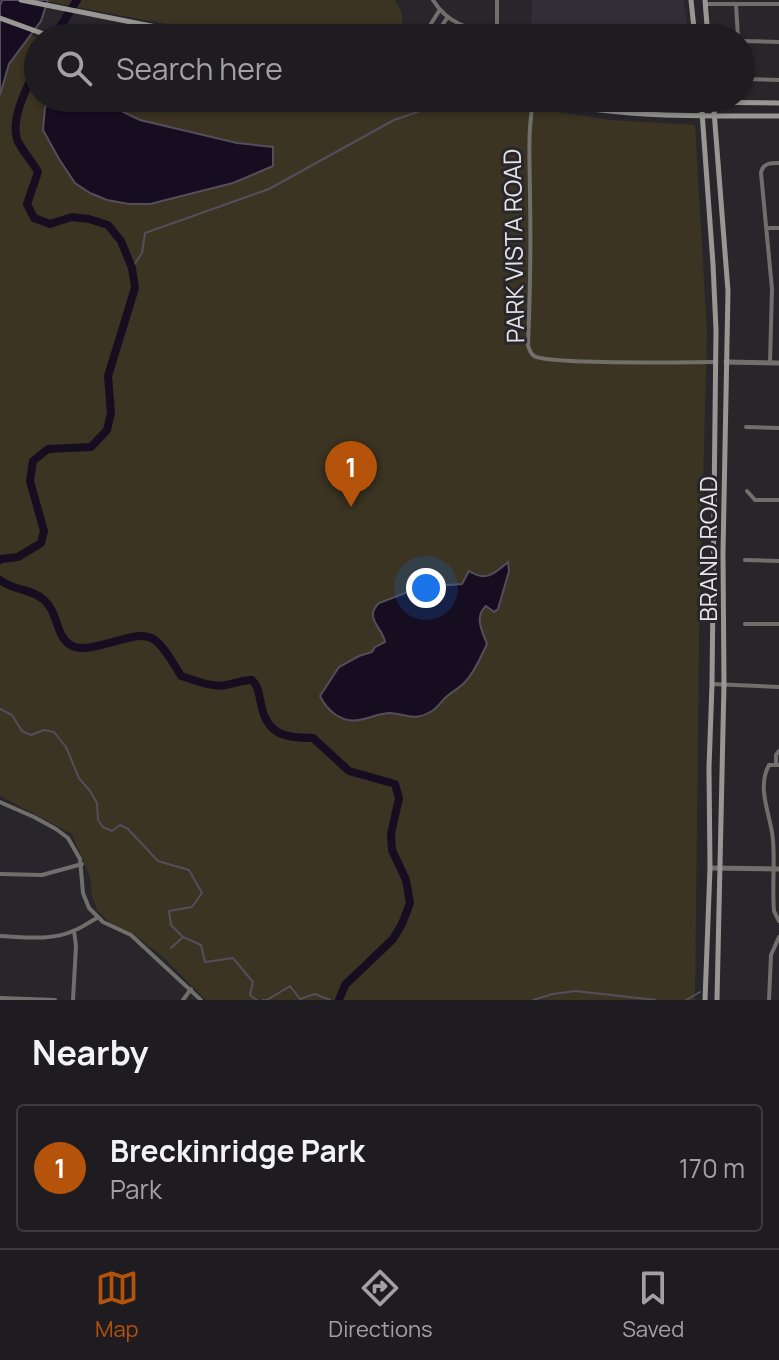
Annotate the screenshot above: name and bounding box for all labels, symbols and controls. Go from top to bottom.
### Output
search box [24,24,755,112]
icon: search [52,46,96,90]
text: Search here [116,48,283,89]
street label: PARK VISTA ROAD [495,149,531,343]
pin: 1 [325,441,377,507]
street label: BRAND ROAD [691,476,724,622]
your location [406,568,446,608]
text: Nearby [32,1029,148,1075]
text: Breckinridge Park [110,1130,365,1171]
text: 1 [54,1150,66,1186]
text: 170 m [679,1150,745,1186]
text: Park [110,1171,162,1207]
tab: Map [95,1266,139,1344]
tab: Directions [328,1266,433,1344]
tab: Saved [622,1266,684,1344]

